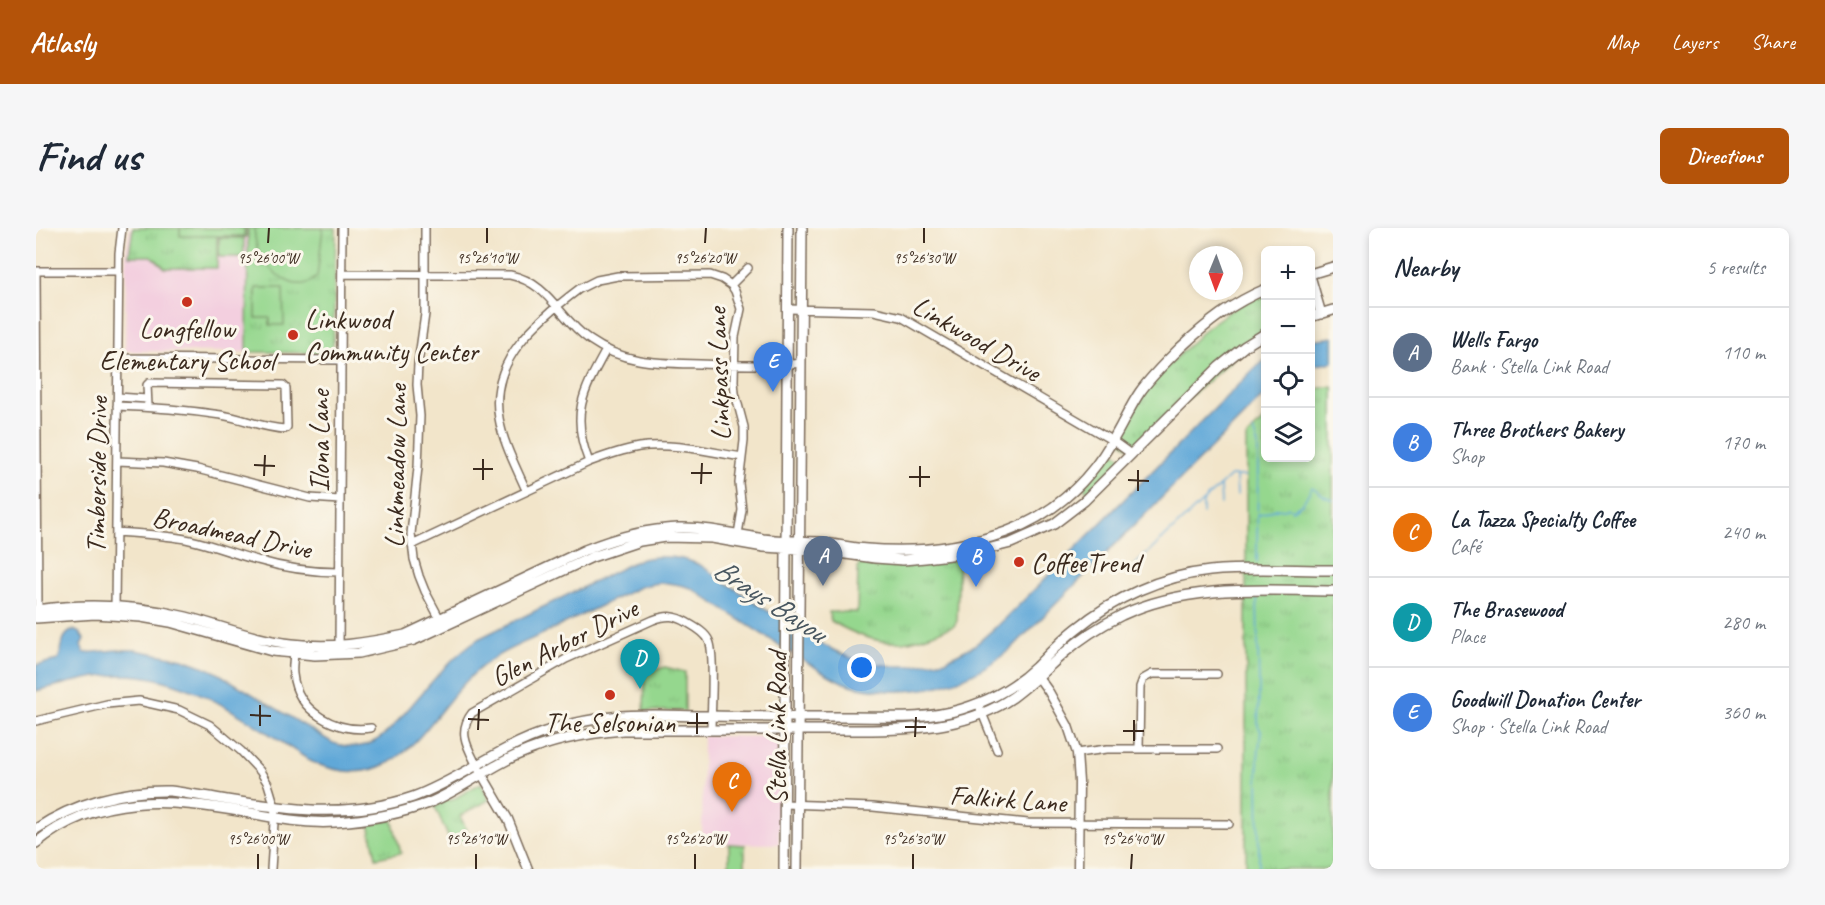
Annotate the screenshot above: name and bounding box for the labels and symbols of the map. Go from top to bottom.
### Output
north arrow [1189,246,1243,300]
text: 95°26'00"W [238,249,302,268]
text: 95°26'10"W [457,249,521,268]
text: 95°26'20"W [675,249,739,268]
text: 95°26'30"W [894,249,958,268]
street label: Linkwood Drive [906,288,1049,390]
marker: Longfellow Elementary School [180,295,194,309]
place label: Linkwood Community Center [305,302,480,369]
street label: Linkpass Lane [699,305,738,441]
place label: Longfellow Elementary School [100,311,280,378]
marker: Linkwood Community Center [286,328,300,342]
pin: E [754,342,792,392]
street label: Linkmeadow Lane [377,382,414,548]
street label: Ilona Lane [302,388,337,492]
street label: Timberside Drive [78,395,115,554]
street label: Broadmead Drive [149,499,316,567]
pin: A [804,536,842,586]
pin: B [956,538,996,587]
place label: CoffeeTrend [1031,545,1145,580]
water label: Brays Bayou [707,550,837,653]
marker: CoffeeTrend [1012,555,1026,569]
street label: Glen Arbor Drive [485,591,643,693]
pin: D [620,640,660,689]
street label: Stella Link Road [759,648,794,804]
your location [847,653,876,682]
marker: The Selsonian [603,688,617,702]
place label: The Selsonian [545,705,676,740]
pin: C [712,762,752,812]
street label: Falkirk Lane [949,777,1069,820]
text: 95°26'00"W [228,830,292,849]
text: 95°26'10"W [446,830,510,849]
text: 95°26'20"W [665,830,729,849]
text: 95°26'30"W [883,830,947,849]
text: 95°26'40"W [1102,830,1166,849]

